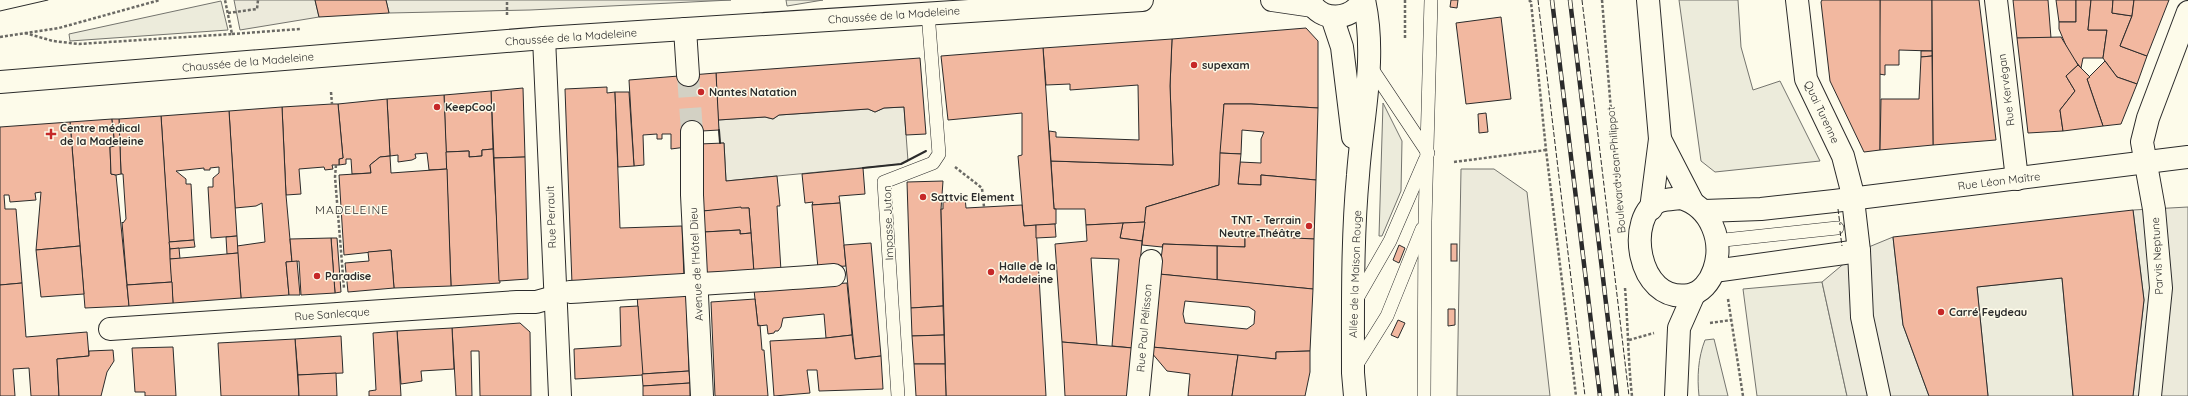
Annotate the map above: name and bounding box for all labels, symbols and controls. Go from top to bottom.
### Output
street label: Chaussée de la Madeleine [828,3,960,27]
street label: Chaussée de la Madeleine [505,25,637,49]
street label: Chaussée de la Madeleine [181,49,315,75]
street label: Rue Kervégan [1995,53,2017,127]
place label: supexam [1202,58,1250,72]
marker: supexam [1189,60,1199,70]
street label: Quai Turenne [1801,78,1843,146]
place label: Nantes Natation [709,85,797,99]
marker: Nantes Natation [696,87,706,97]
place label: KeepCool [445,100,495,114]
marker: KeepCool [432,102,442,112]
street label: Boulevard Jean Philippot [1603,106,1629,234]
place label: Centre médical de la Madeleine [60,121,144,148]
marker: Centre médical de la Madeleine [45,128,57,140]
street label: Rue Léon Maître [1957,169,2041,193]
street label: Rue Perrault [543,185,559,249]
street label: Impasse Juton [880,185,896,261]
place label: Sattvic Element [931,190,1014,204]
marker: Sattvic Element [918,192,928,202]
district label: MADELEINE [315,202,389,217]
street label: Avenue de l'Hôtel Dieu [686,207,706,321]
street label: Allée de la Maison Rouge [1346,210,1364,338]
place label: TNT - Terrain Neutre Théâtre [1219,213,1301,240]
street label: Parvis Neptune [2148,217,2166,295]
marker: TNT - Terrain Neutre Théâtre [1304,221,1314,231]
place label: Halle de la Madeleine [999,259,1056,286]
marker: Halle de la Madeleine [986,267,996,277]
place label: Paradise [325,269,372,283]
marker: Paradise [312,271,322,281]
street label: Rue Paul Pélisson [1133,283,1155,373]
street label: Rue Sanlecque [294,304,370,324]
place label: Carré Feydeau [1949,305,2027,319]
marker: Carré Feydeau [1936,307,1946,317]

